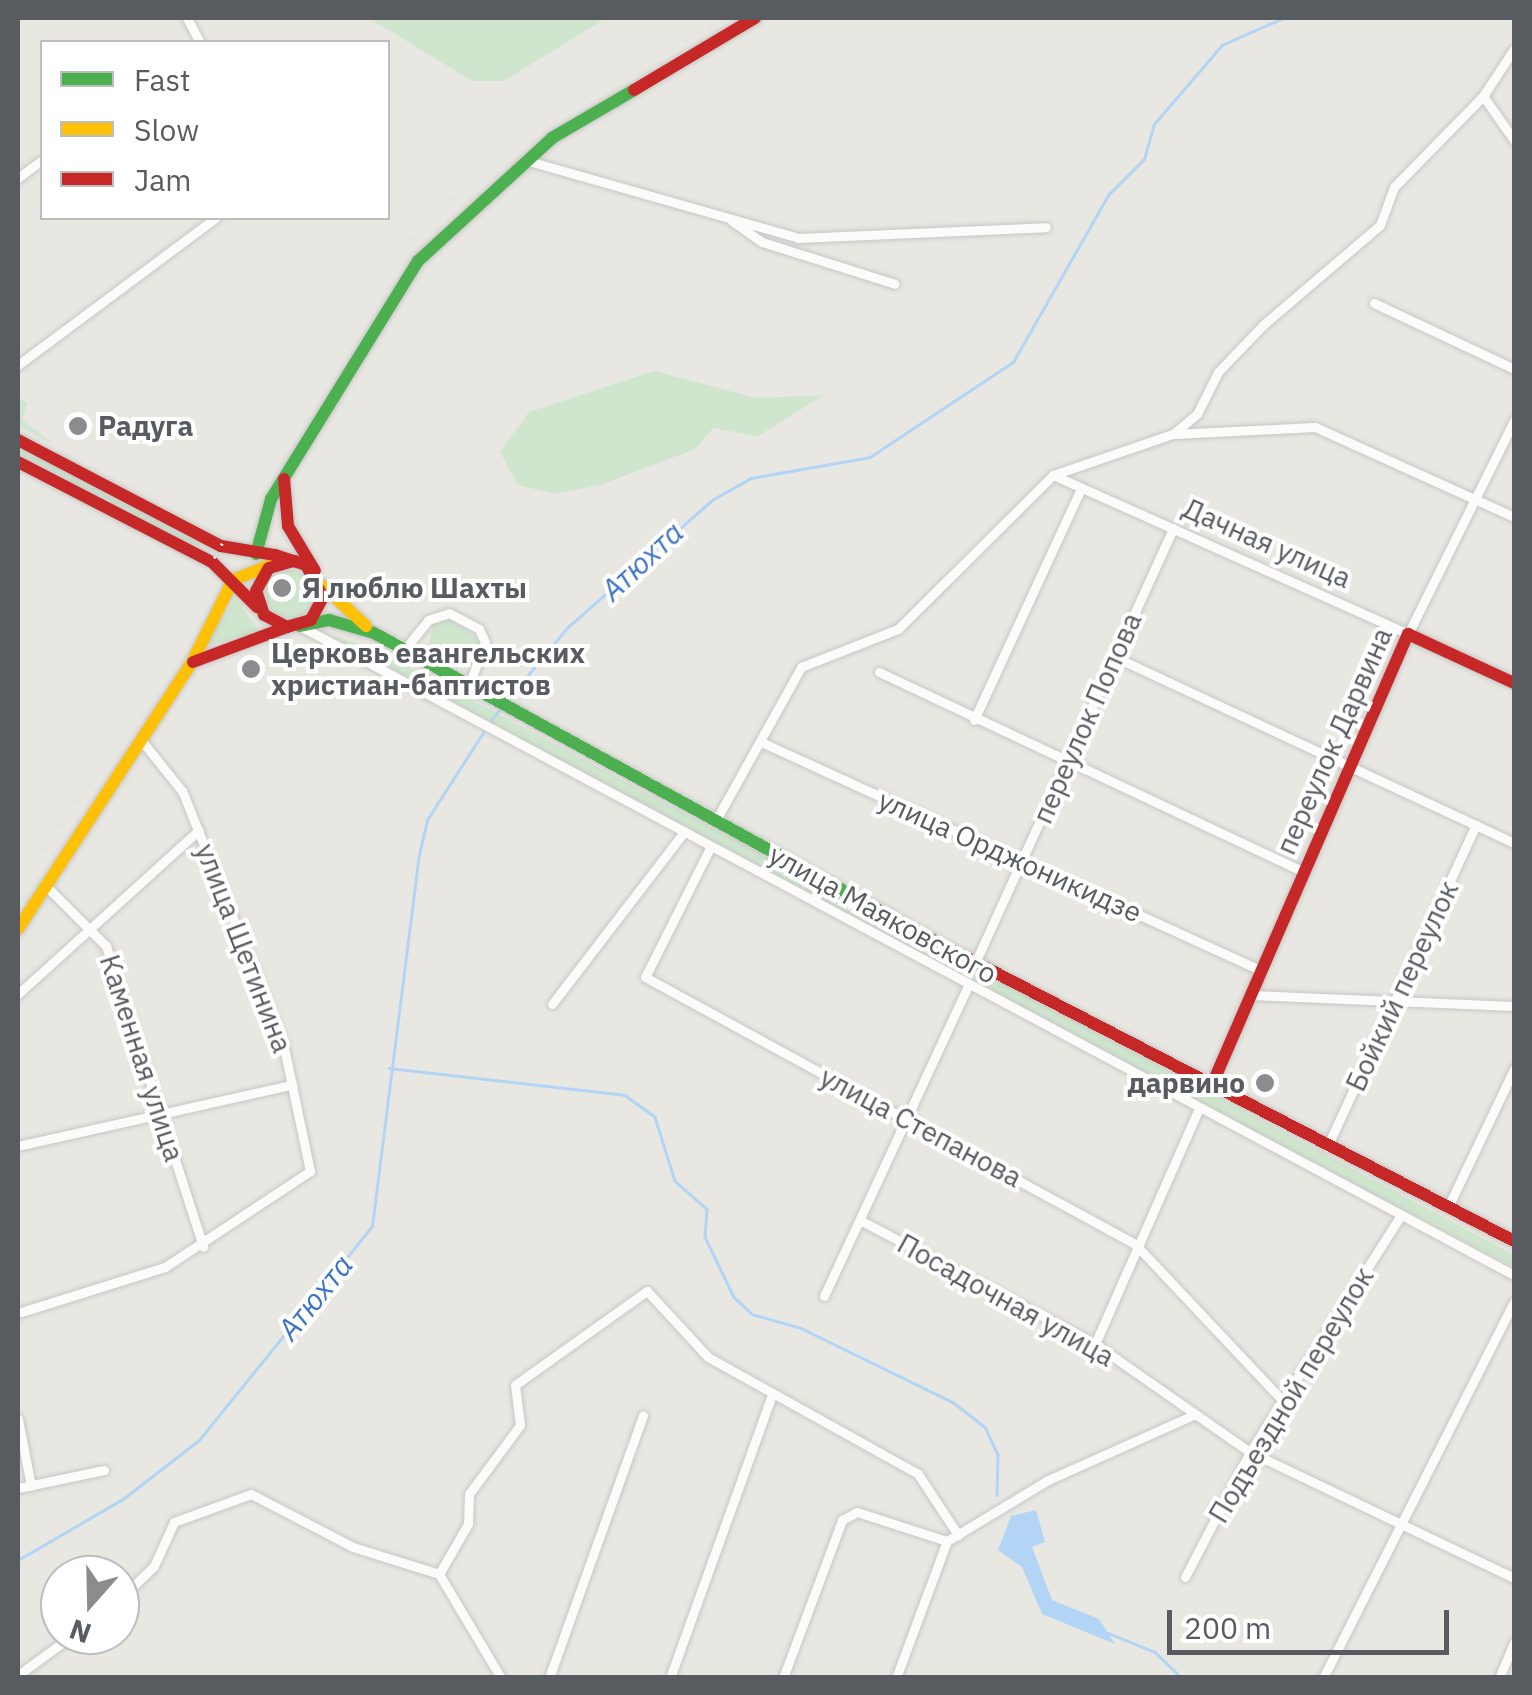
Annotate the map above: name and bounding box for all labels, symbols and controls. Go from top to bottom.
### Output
legend [40,40,390,220]
text: Fast [134,60,191,99]
text: Slow [134,110,199,149]
text: Jam [134,160,192,199]
place label: Радуга [98,409,193,443]
marker: Радуга [67,415,89,437]
street label: Дачная улица [1178,491,1356,595]
water label: Атюхта [594,514,690,608]
place label: Я люблю Шахты [302,571,527,605]
marker: Я люблю Шахты [271,577,293,599]
street label: переулок Попова [1025,607,1149,829]
street label: переулок Дарвина [1269,622,1399,860]
place label: Церковь евангельских христиан-баптистов [271,636,585,702]
marker: Церковь евангельских христиан-баптистов [240,658,262,680]
street label: улица Орджоникидзе [873,783,1147,929]
street label: улица Маяковского [763,837,1003,991]
street label: улица Щетинина [189,839,299,1057]
street label: Бойкий переулок [1339,875,1465,1097]
street label: Каменная улица [93,950,191,1166]
street label: улица Степанова [815,1060,1027,1194]
place label: дарвино [1127,1066,1245,1100]
marker: дарвино [1254,1072,1276,1094]
street label: Посадочная улица [892,1226,1120,1374]
water label: Атюхта [270,1247,360,1347]
street label: Подъездной переулок [1201,1261,1381,1529]
north arrow [40,1555,140,1655]
scale bar [1172,1590,1454,1652]
text: 200 m [1184,1608,1271,1647]
text: N [64,1611,96,1653]

